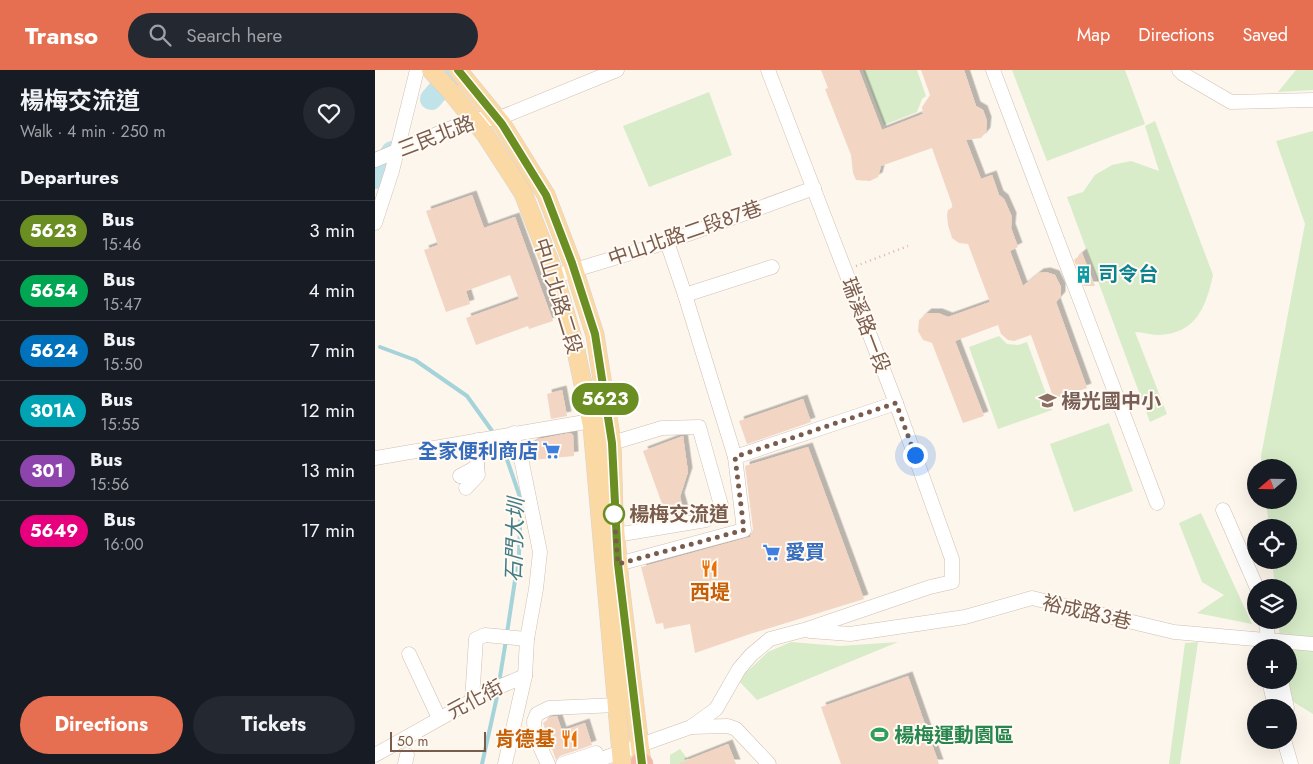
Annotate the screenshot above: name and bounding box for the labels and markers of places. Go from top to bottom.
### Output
place label: 司令台 [1098,260,1158,289]
building icon: 司令台 [1074,264,1094,284]
place label: 楊光國中小 [1061,387,1161,416]
school or university icon: 楊光國中小 [1037,391,1057,411]
place label: 全家便利商店 [418,437,538,466]
supermarket icon: 全家便利商店 [542,441,562,461]
place label: 楊梅交流道 [629,500,729,529]
marker: 楊梅交流道 [603,503,625,525]
place label: 愛買 [785,538,825,567]
supermarket icon: 愛買 [761,542,781,562]
restaurant icon: 西堤 [700,558,720,578]
place label: 西堤 [690,578,730,607]
place label: 楊梅運動園區 [894,721,1014,750]
place label: 肯德基 [495,725,555,754]
sports icon: 楊梅運動園區 [870,725,890,745]
restaurant icon: 肯德基 [559,729,579,749]

